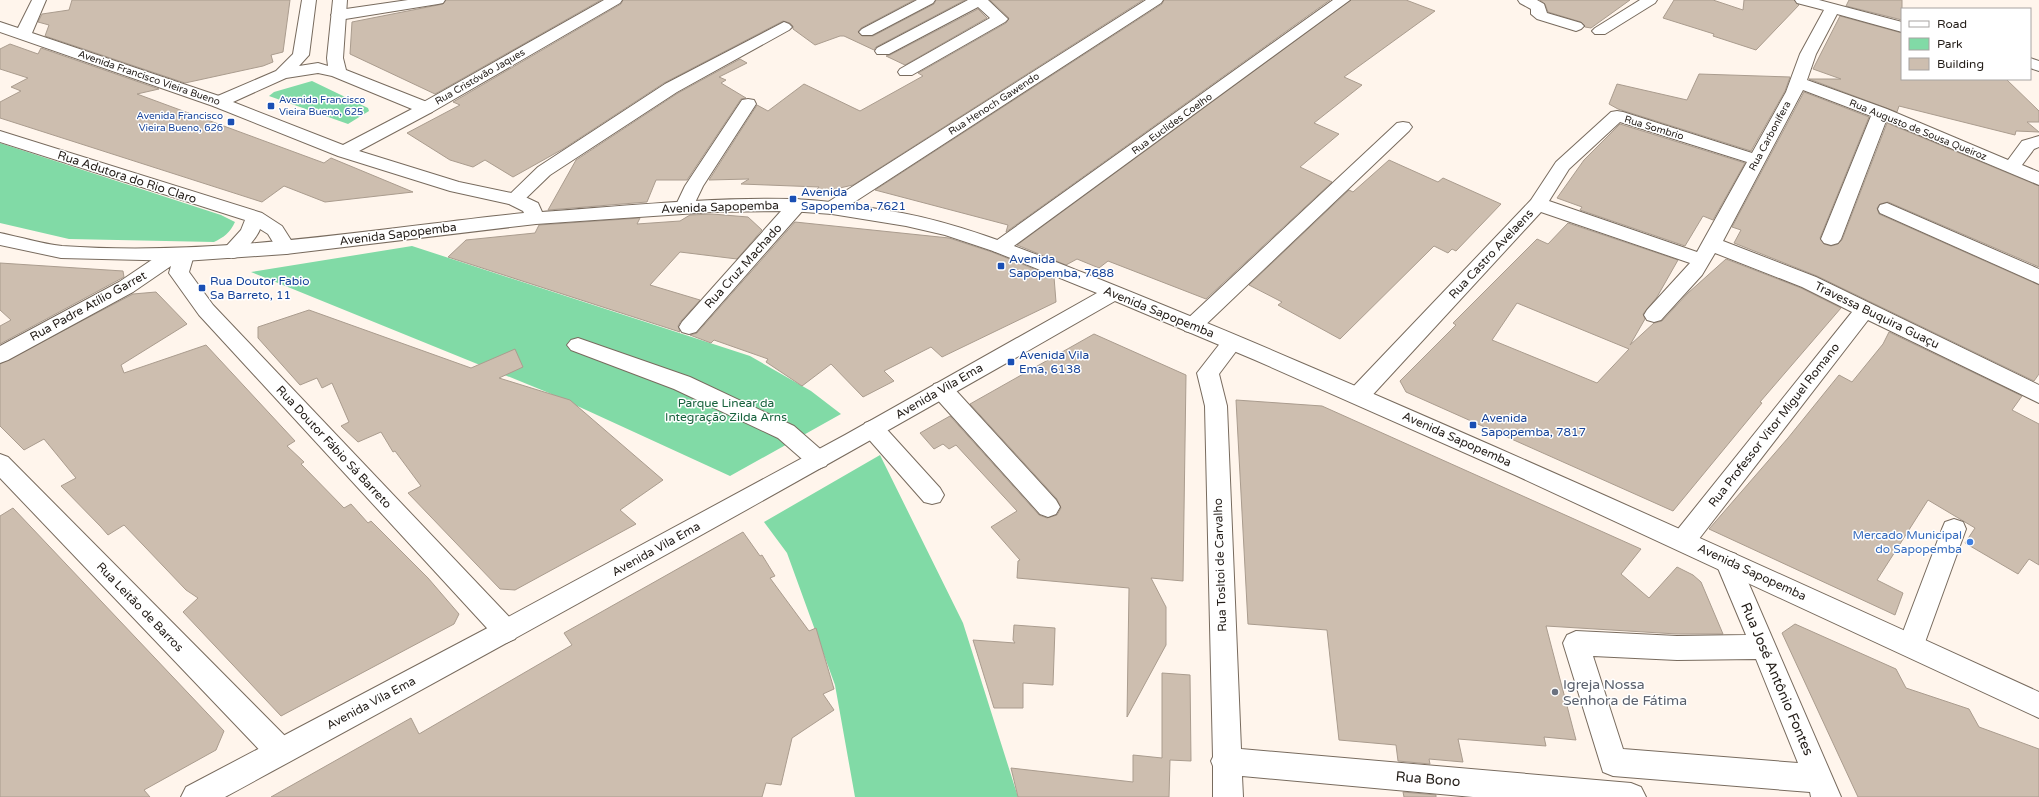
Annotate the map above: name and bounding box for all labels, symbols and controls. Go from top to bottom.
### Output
legend [1901,8,2031,80]
text: Road [1937,17,1967,31]
text: Park [1937,37,1963,51]
street label: Rua Cristóvão Jaques [433,46,527,108]
street label: Avenida Francisco Vieira Bueno [76,48,222,108]
text: Building [1937,57,1984,71]
street label: Rua Henoch Gawendo [946,70,1042,138]
street label: Rua Euclides Coelho [1129,91,1215,157]
place label: Avenida Francisco Vieira Bueno, 625 [279,94,365,118]
street label: Rua Augusto de Sousa Queiroz [1847,97,1989,163]
street label: Rua Carbonífera [1747,99,1793,173]
marker: Avenida Francisco Vieira Bueno, 625 [266,101,276,111]
place label: Avenida Francisco Vieira Bueno, 626 [137,110,223,134]
street label: Rua Sombrio [1623,113,1685,143]
marker: Avenida Francisco Vieira Bueno, 626 [226,117,236,127]
street label: Rua Adutora do Rio Claro [56,148,198,206]
place label: Avenida Sapopemba, 7621 [801,185,906,213]
marker: Avenida Sapopemba, 7621 [788,194,798,204]
street label: Avenida Sapopemba [661,198,779,216]
street label: Rua Castro Avelaens [1446,206,1536,302]
street label: Avenida Sapopemba [339,220,457,248]
street label: Rua Cruz Machado [701,221,785,311]
place label: Avenida Sapopemba, 7688 [1009,252,1114,280]
marker: Avenida Sapopemba, 7688 [996,261,1006,271]
street label: Rua Padre Atílio Garret [27,268,149,344]
place label: Rua Doutor Fabio Sa Barreto, 11 [210,274,310,302]
street label: Travessa Buquira Guaçu [1812,279,1942,351]
marker: Rua Doutor Fabio Sa Barreto, 11 [197,283,207,293]
street label: Avenida Sapopemba [1102,283,1216,341]
street label: Rua Professor Vitor Miguel Romano [1706,340,1842,510]
place label: Avenida Vila Ema, 6138 [1019,348,1089,376]
marker: Avenida Vila Ema, 6138 [1006,357,1016,367]
street label: Avenida Vila Ema [893,360,985,422]
street label: Rua Doutor Fábio Sá Barreto [273,383,395,511]
park label: Parque Linear da Integração Zilda Arns [665,396,787,424]
street label: Avenida Sapopemba [1400,409,1514,469]
place label: Avenida Sapopemba, 7817 [1481,411,1586,439]
marker: Avenida Sapopemba, 7817 [1468,420,1478,430]
street label: Rua Tosltoi de Carvalho [1211,498,1229,632]
street label: Avenida Vila Ema [609,519,703,579]
place label: Mercado Municipal do Sapopemba [1853,528,1962,556]
marker: Mercado Municipal do Sapopemba [1965,537,1975,547]
street label: Avenida Sapopemba [1696,541,1808,603]
street label: Rua Leitão de Barros [94,559,186,655]
street label: Rua José Antônio Fontes [1737,600,1817,758]
street label: Avenida Vila Ema [324,674,418,732]
place label: Igreja Nossa Senhora de Fátima [1563,676,1687,709]
marker: Igreja Nossa Senhora de Fátima [1550,687,1560,697]
street label: Rua Bono [1395,768,1461,790]

